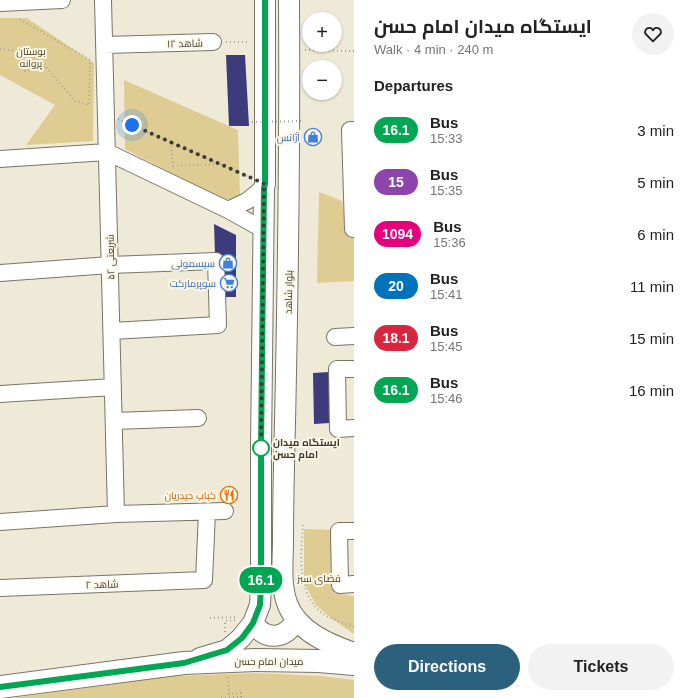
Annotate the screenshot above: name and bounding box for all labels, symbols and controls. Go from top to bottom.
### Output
map controls [302,12,342,100]
button: + [302,12,342,52]
button: heart [632,13,674,55]
text: ایستگاه میدان امام حسن [374,16,592,37]
street label: شاهد ۱۲ [167,37,203,50]
text: Walk · 4 min · 240 m [374,42,493,57]
park label: بوستان پروانه [16,46,46,70]
button: − [302,60,342,100]
text: Departures [374,77,453,94]
text: Bus [430,114,458,131]
your location [122,115,142,135]
text: 16.1 [382,122,410,138]
text: 3 min [637,122,674,139]
shop icon: آژانس [303,127,323,147]
text: 15:33 [430,131,463,146]
place label: آژانس [277,132,300,144]
text: Bus [430,166,458,183]
text: 15 [388,174,404,190]
text: 5 min [637,174,674,191]
text: 15:35 [430,183,463,198]
text: Bus [433,218,462,235]
text: 1094 [382,226,413,242]
text: 6 min [637,226,674,243]
street label: شریعتی ۵۲ [105,234,117,280]
text: 15:36 [433,235,466,250]
shop icon: سیسمونی [218,253,238,273]
place label: سیسمونی [171,258,215,270]
street label: بلوار شاهد [283,270,294,314]
text: Bus [430,270,458,287]
supermarket icon: سوپرمارکت [219,273,239,293]
place label: سوپرمارکت [170,278,216,290]
text: 20 [388,278,404,294]
text: 11 min [630,278,674,295]
text: 15:41 [430,287,463,302]
text: Bus [430,322,458,339]
text: 18.1 [382,330,410,346]
text: 15 min [629,330,674,347]
text: 15:45 [430,339,463,354]
text: Bus [430,374,458,391]
text: 16.1 [382,382,410,398]
text: 16 min [629,382,674,399]
text: 15:46 [430,391,463,406]
place label: ایستگاه میدان امام حسن [273,437,340,462]
marker: ایستگاه میدان امام حسن [252,439,270,457]
restaurant icon: کباب حیدریان [219,485,239,505]
place label: کباب حیدریان [164,490,216,502]
line badge: 16.1 [233,567,289,593]
text: 16.1 [247,572,275,588]
park label: فضای سبز [296,573,341,585]
street label: شاهد ۲ [86,578,118,591]
button: Directions [374,644,520,690]
button: Tickets [528,644,674,690]
street label: میدان امام حسن [235,656,303,669]

